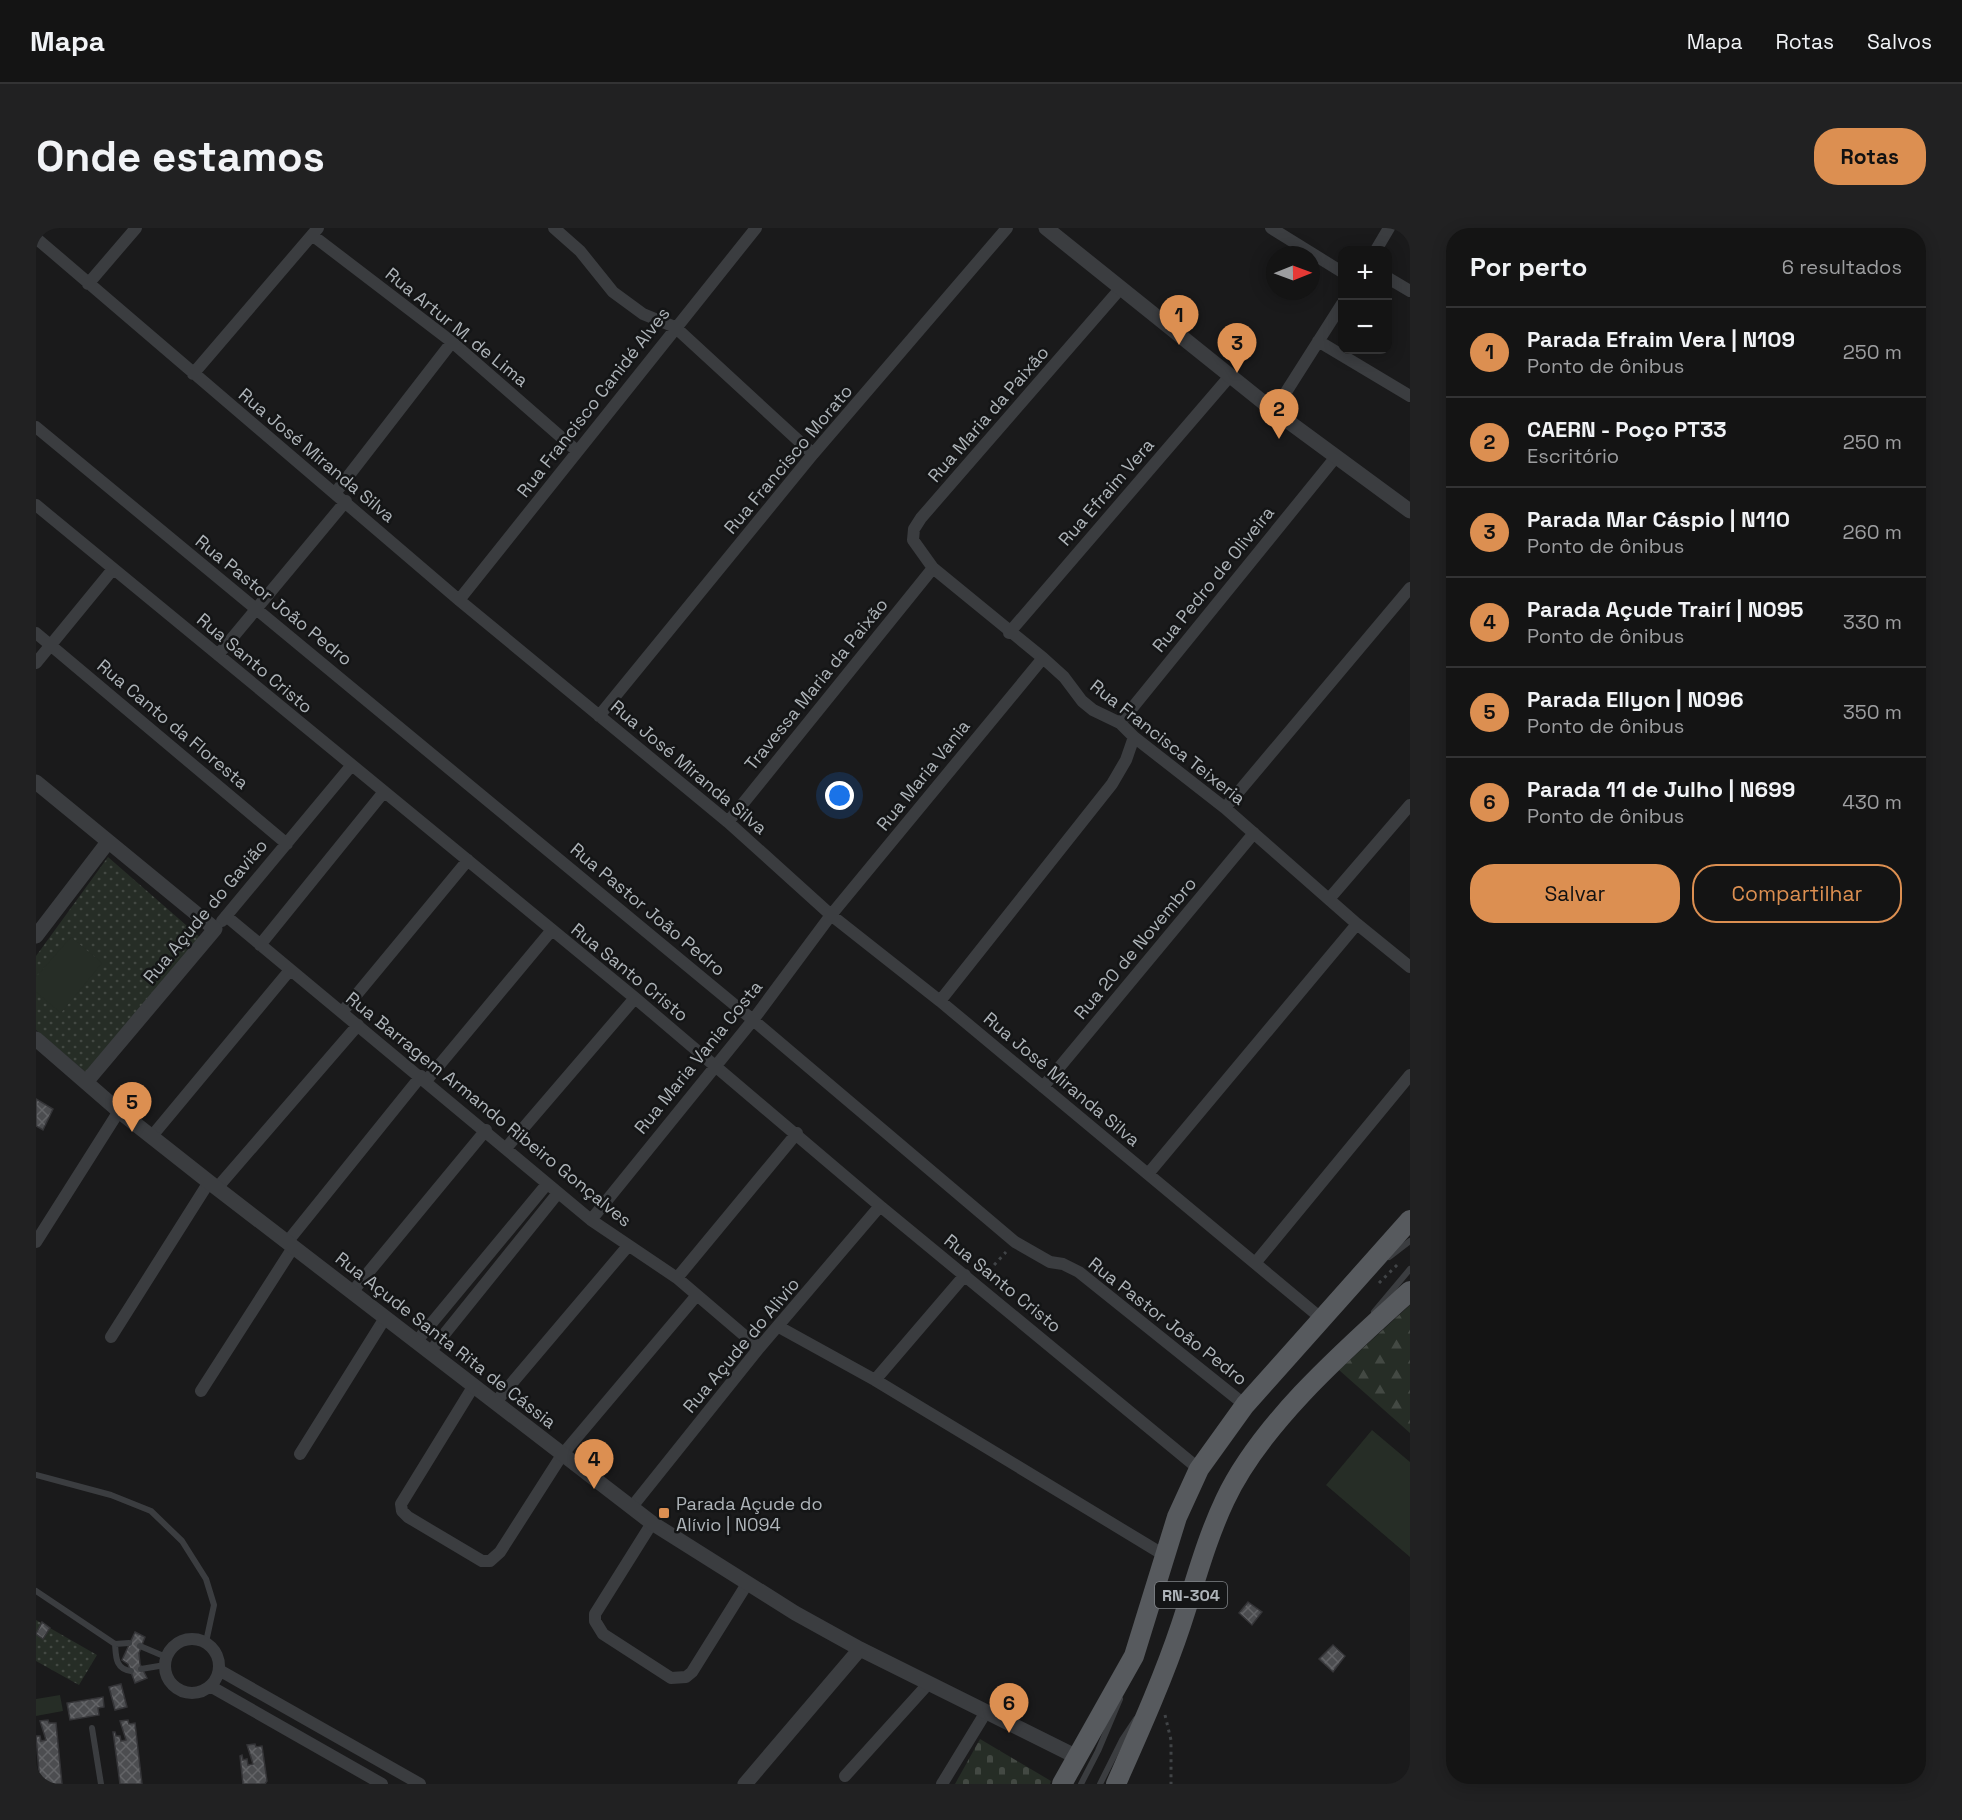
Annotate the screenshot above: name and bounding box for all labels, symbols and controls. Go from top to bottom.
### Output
text: Mapa [30,23,105,59]
text: Mapa [1687,28,1742,55]
text: Rotas [1775,28,1834,55]
text: Salvos [1867,28,1932,55]
button: Rotas [1814,128,1926,185]
text: Onde estamos [36,130,325,183]
north arrow [1266,246,1320,300]
map controls [1338,246,1392,354]
button: + [1338,246,1392,300]
text: Por perto [1470,250,1587,284]
text: 6 resultados [1782,254,1902,280]
street label: Rua Artur M. de Lima [381,262,533,392]
pin: 1 [1160,296,1198,345]
button: − [1338,300,1392,354]
street label: Rua Francisco Canidé Alves [511,302,675,502]
pin: 3 [1218,324,1256,373]
text: Parada Efraim Vera | N109 [1527,325,1795,353]
text: 1 [1485,339,1494,365]
text: 250 m [1843,339,1902,365]
street label: Rua Maria da Paixão [923,341,1053,487]
text: Ponto de ônibus [1527,353,1684,379]
street label: Rua Francisco Morato [719,380,857,538]
street label: Rua José Miranda Silva [234,383,400,527]
pin: 2 [1260,390,1298,439]
text: CAERN - Poço PT33 [1527,415,1727,443]
text: 2 [1484,429,1495,455]
text: 250 m [1843,429,1902,455]
street label: Rua Efraim Vera [1053,434,1159,550]
text: Escritório [1527,443,1619,469]
street label: Rua Pedro de Oliveira [1147,501,1279,657]
text: Parada Mar Cáspio | N110 [1527,505,1790,533]
text: 3 [1483,519,1496,545]
text: 260 m [1843,519,1902,545]
street label: Rua Pastor João Pedro [191,530,357,670]
text: Ponto de ônibus [1527,533,1684,559]
street label: Travessa Maria da Paixão [739,593,893,775]
text: Parada Açude Trairí | N095 [1527,595,1804,623]
street label: Rua Santo Cristo [192,608,318,718]
text: 4 [1483,609,1496,635]
text: 330 m [1843,609,1902,635]
text: Ponto de ônibus [1527,623,1684,649]
street label: Rua Canto da Floresta [93,654,253,794]
street label: Rua Francisca Teixeria [1086,674,1250,810]
text: Parada Ellyon | N096 [1527,685,1744,713]
street label: Rua José Miranda Silva [606,695,772,839]
text: 5 [1484,699,1496,725]
text: 350 m [1843,699,1902,725]
text: Ponto de ônibus [1527,713,1684,739]
street label: Rua Maria Vania [871,715,975,835]
text: Parada 11 de Julho | N699 [1527,775,1795,803]
your location [825,781,854,810]
text: 6 [1483,789,1496,815]
text: 430 m [1842,789,1902,815]
text: Ponto de ônibus [1527,803,1684,829]
street label: Rua Açude do Gavião [138,834,272,988]
street label: Rua Pastor João Pedro [566,837,730,981]
button: Salvar [1470,864,1680,923]
button: Compartilhar [1692,864,1902,923]
street label: Rua 20 de Novembro [1069,872,1201,1024]
street label: Rua Santo Cristo [567,918,693,1026]
street label: Rua Maria Vania Costa [629,976,767,1138]
street label: Rua Barragem Armando Ribeiro Gonçalves [341,986,637,1232]
street label: Rua José Miranda Silva [979,1007,1145,1151]
pin: 5 [112,1082,152,1132]
street label: Rua Santo Cristo [940,1229,1066,1337]
street label: Rua Açude Santa Rita de Cássia [331,1247,561,1433]
street label: Rua Pastor João Pedro [1084,1252,1252,1390]
street label: Rua Açude do Alivio [678,1273,804,1417]
pin: 4 [574,1440,614,1489]
place label: Parada Açude do Alívio | N094 [676,1492,823,1536]
marker: Parada Açude do Alívio | N094 [657,1506,671,1520]
road number: RN-304 [1155,1582,1227,1608]
pin: 6 [990,1684,1028,1733]

